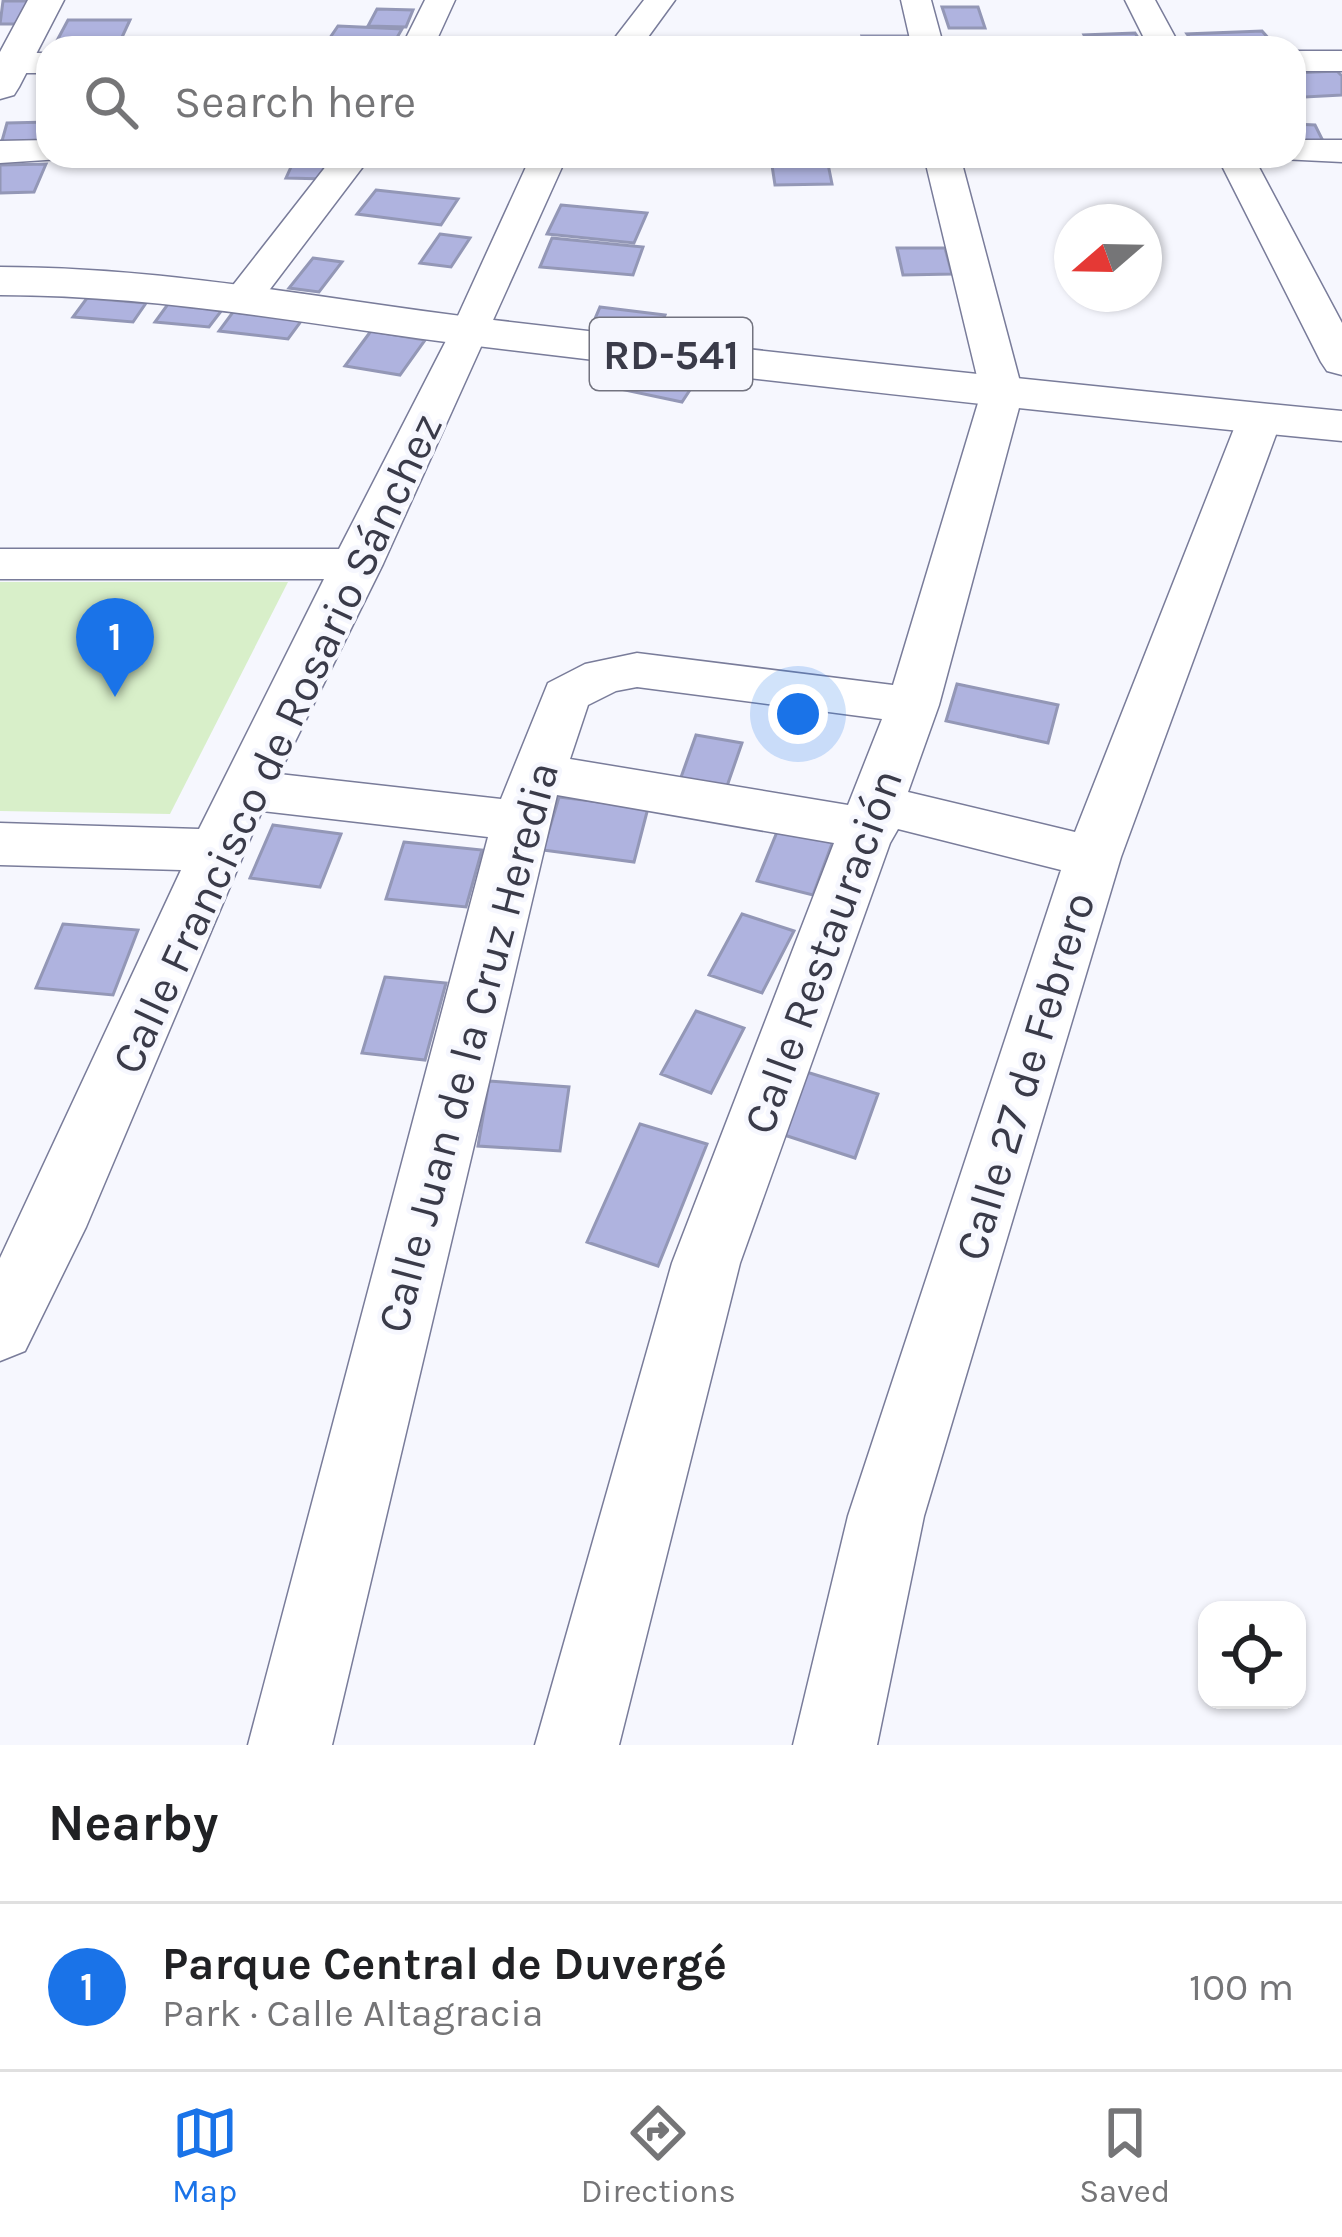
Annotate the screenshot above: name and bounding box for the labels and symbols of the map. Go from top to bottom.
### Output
north arrow [1054,204,1162,312]
road number: RD-541 [590,318,752,390]
street label: Calle Francisco de Rosario Sánchez [101,405,453,1082]
pin: 1 [76,598,154,697]
your location [768,684,828,744]
street label: Calle Juan de la Cruz Heredia [367,756,569,1338]
street label: Calle Restauración [733,762,913,1141]
street label: Calle 27 de Febrero [944,886,1106,1267]

